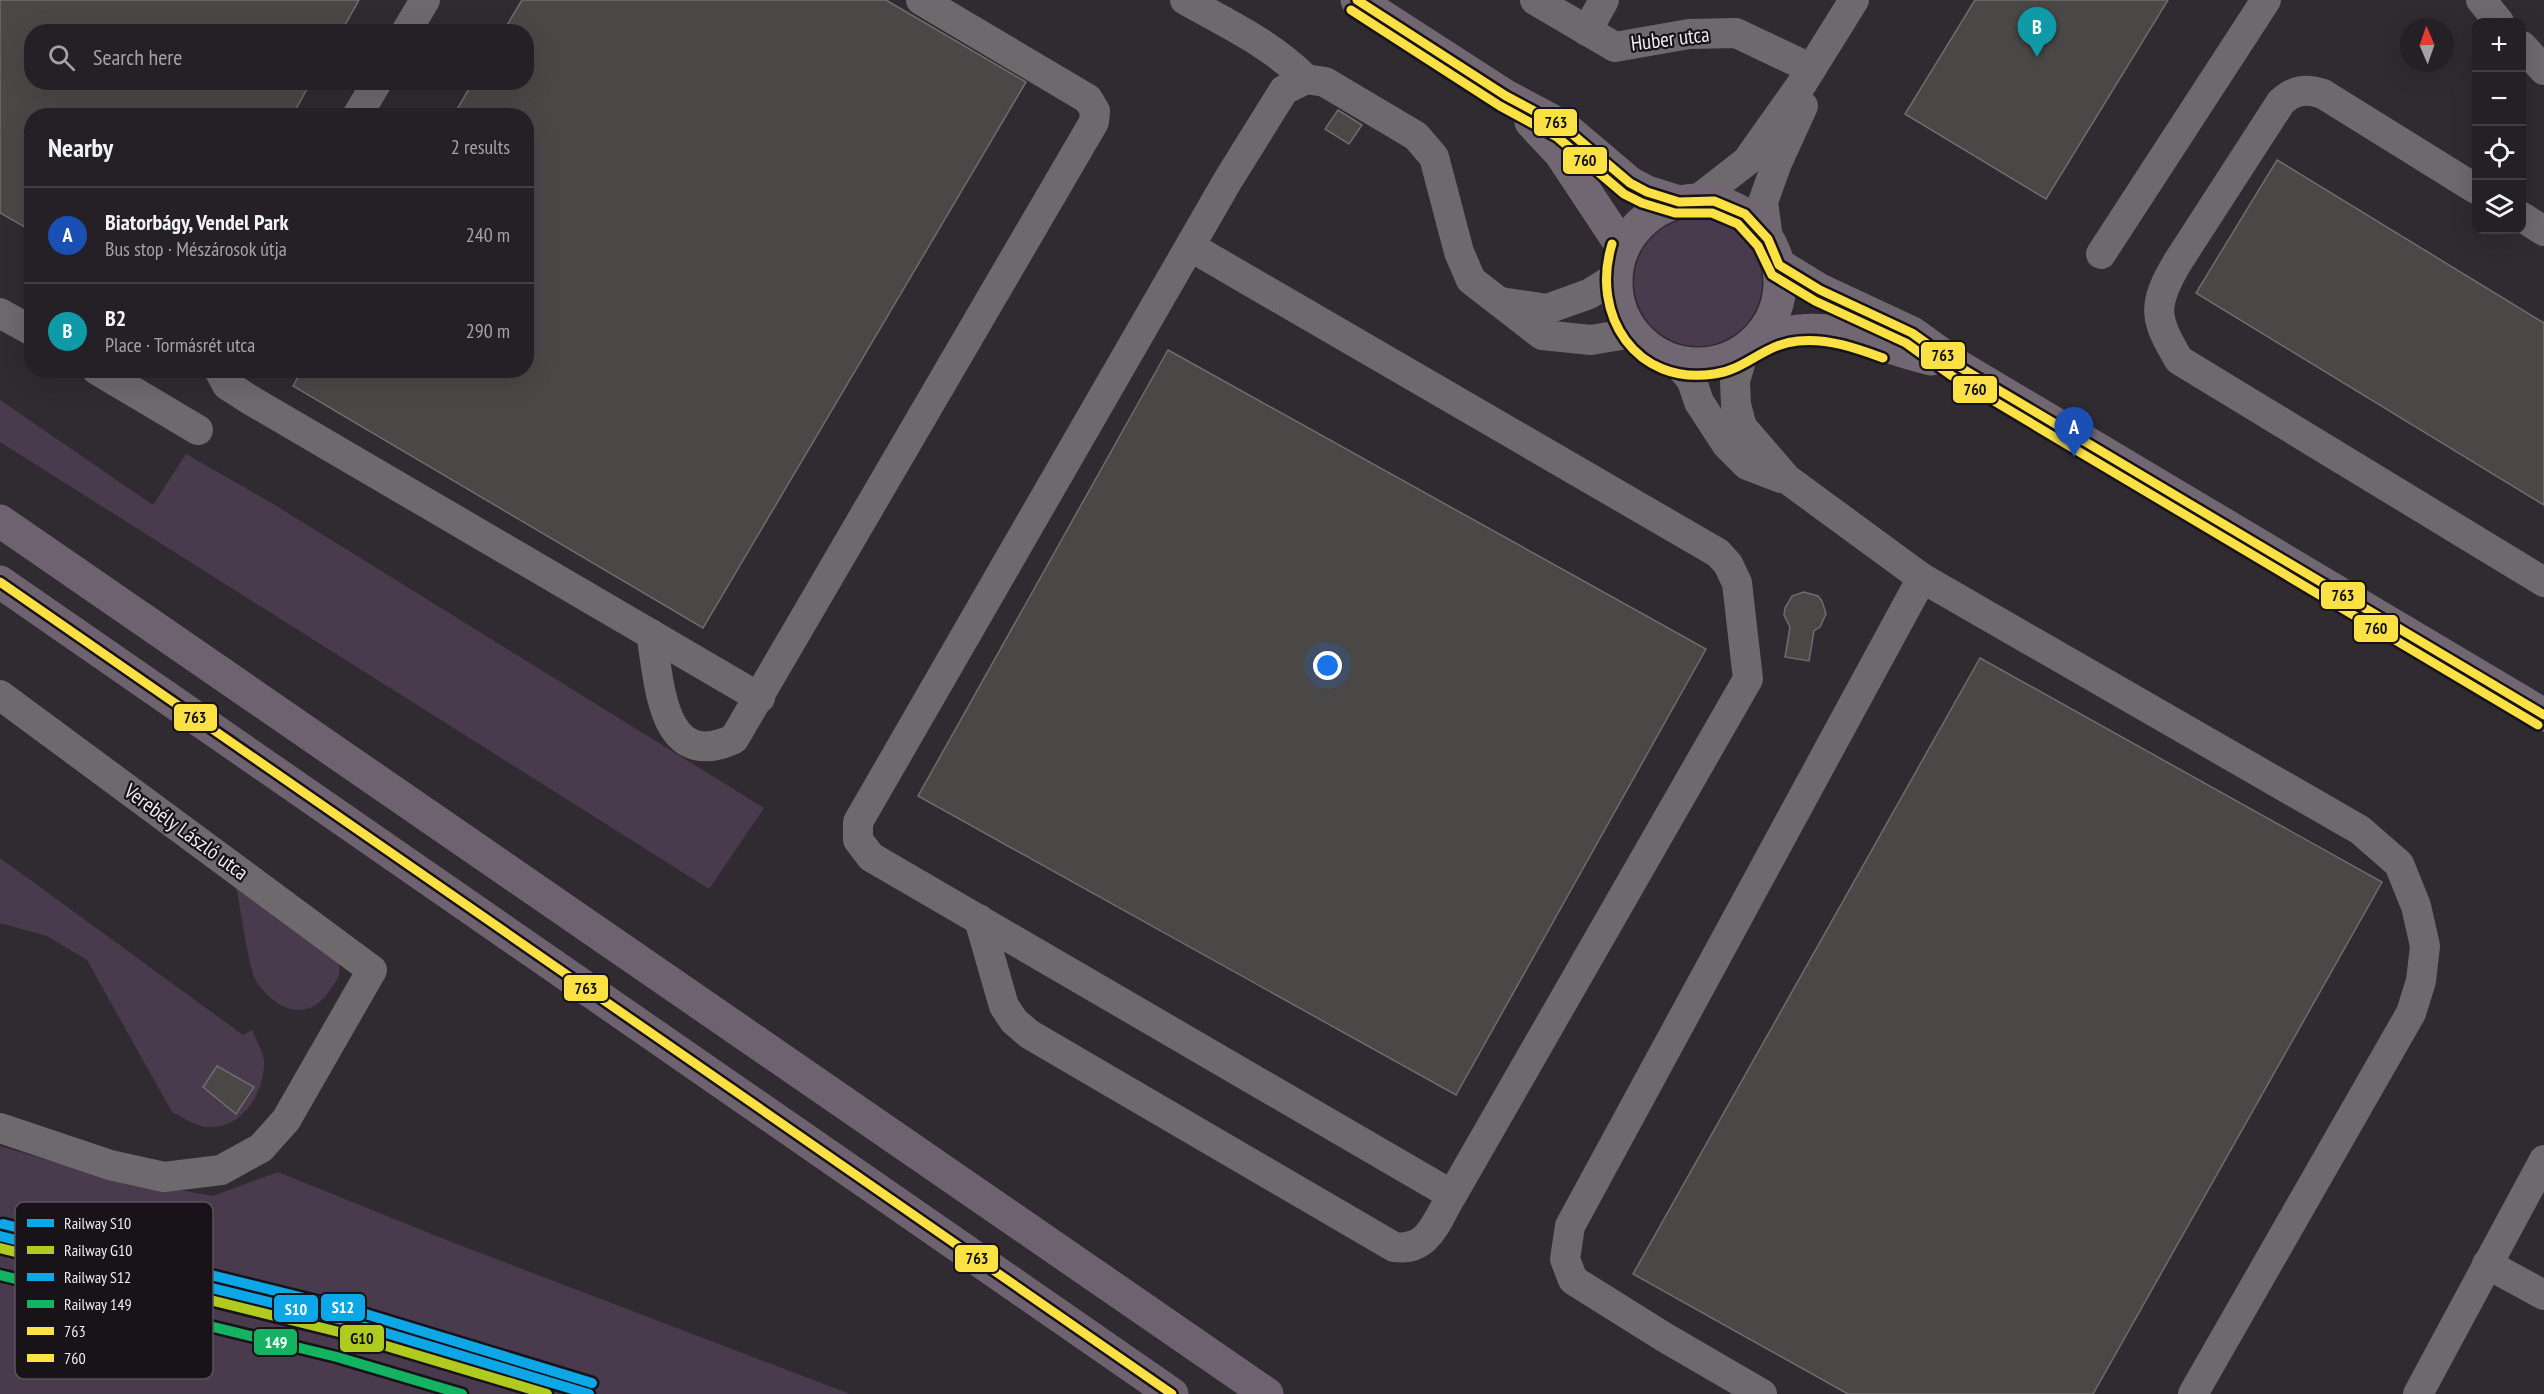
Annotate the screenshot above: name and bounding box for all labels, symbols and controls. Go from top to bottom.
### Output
pin: B [2018,8,2056,57]
north arrow [2400,18,2454,72]
map controls [2472,18,2526,234]
button: + [2472,18,2526,72]
street label: Huber utca [1629,20,1711,57]
search box [24,24,534,90]
icon: search [45,41,78,74]
text: Search here [93,43,182,71]
button: − [2472,72,2526,126]
line badge: 763 [1533,108,1578,137]
text: 763 [1545,112,1567,132]
button: locate [2472,126,2526,180]
text: Nearby [48,131,113,164]
text: 2 results [451,134,510,160]
line badge: 760 [1562,146,1608,175]
text: 760 [1574,150,1597,170]
button: layers [2472,180,2526,234]
text: Biatorbágy, Vendel Park [105,208,289,236]
text: A [62,222,73,248]
text: 240 m [466,222,510,248]
text: Bus stop · Mészárosok útja [105,236,287,262]
text: B2 [105,304,126,332]
text: B [63,318,72,344]
text: 290 m [466,318,510,344]
text: Place · Tormásrét utca [105,332,255,358]
line badge: 763 [1920,341,1966,370]
text: 763 [1932,345,1954,365]
line badge: 760 [1952,375,1998,404]
text: 760 [1964,379,1987,399]
pin: A [2054,408,2094,457]
line badge: 763 [2320,581,2366,610]
text: 763 [2332,585,2354,605]
line badge: 760 [2353,614,2399,643]
text: 760 [2365,618,2388,638]
your location [1313,651,1342,680]
line badge: 763 [173,703,218,732]
text: 763 [184,707,206,727]
street label: Verebély László utca [118,777,254,886]
line badge: 763 [563,974,609,1002]
text: 763 [575,978,597,998]
legend [15,1202,213,1379]
text: Railway S10 [64,1213,131,1233]
text: Railway G10 [64,1240,132,1260]
line badge: 763 [954,1244,999,1273]
text: 763 [966,1248,988,1268]
text: Railway S12 [64,1267,131,1287]
line badge: S12 [320,1293,366,1322]
text: Railway 149 [64,1294,132,1314]
line badge: S10 [273,1294,319,1323]
text: S12 [332,1297,354,1317]
text: S10 [285,1299,308,1319]
text: 763 [64,1321,86,1341]
line badge: G10 [339,1324,385,1353]
line badge: 149 [253,1328,298,1356]
text: G10 [350,1328,374,1348]
text: 149 [265,1332,287,1352]
text: 760 [64,1348,86,1368]

